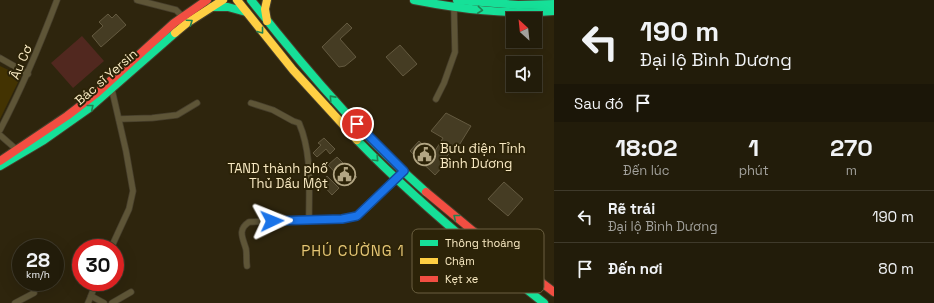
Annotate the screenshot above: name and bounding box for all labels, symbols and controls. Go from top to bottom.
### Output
one-way arrow [477,6,483,15]
north arrow [506,12,542,48]
map controls [506,12,542,92]
text: 190 m [640,13,719,49]
icon: left [574,16,626,68]
one-way arrow [185,20,192,27]
one-way arrow [257,26,264,33]
street label: Âu Cơ [6,42,36,82]
street label: Bác sĩ Yersin [71,45,141,109]
text: Đại lộ Bình Dương [640,48,792,71]
button: sound [506,56,542,92]
icon: arrive [632,92,654,114]
text: Sau đó [574,94,624,113]
one-way arrow [330,95,337,103]
one-way arrow [87,104,94,111]
pin [340,107,374,141]
icon: arrive [346,113,368,135]
text: 18:02 [615,132,677,163]
text: 1 [748,132,759,163]
text: 270 [830,132,873,163]
place label: Bưu điện Tỉnh Bình Dương [440,140,526,172]
public building icon: Bưu điện Tỉnh Bình Dương [411,142,437,168]
one-way arrow [371,154,379,162]
place label: TAND thành phố Thủ Dầu Một [227,160,328,192]
public building icon: TAND thành phố Thủ Dầu Một [331,162,357,188]
text: Đến lúc [623,162,670,179]
text: phút [739,162,769,179]
text: m [846,162,857,179]
text: Rẽ trái [608,199,655,218]
position arrow [251,200,293,242]
icon: left [574,206,596,228]
text: 190 m [872,207,914,226]
one-way arrow [454,215,461,222]
text: Đại lộ Bình Dương [608,218,718,235]
legend [412,229,544,293]
text: Thông thoáng [445,236,520,250]
speed limit sign: 30 [72,239,124,291]
district label: PHÚ CƯỜNG 1 [301,241,405,260]
text: 28 [26,247,50,273]
text: Chậm [445,254,475,268]
icon: arrive [574,258,596,280]
text: Đến nơi [608,259,663,278]
text: 80 m [878,259,914,278]
text: km/h [26,268,50,281]
text: Kẹt xe [445,272,478,286]

